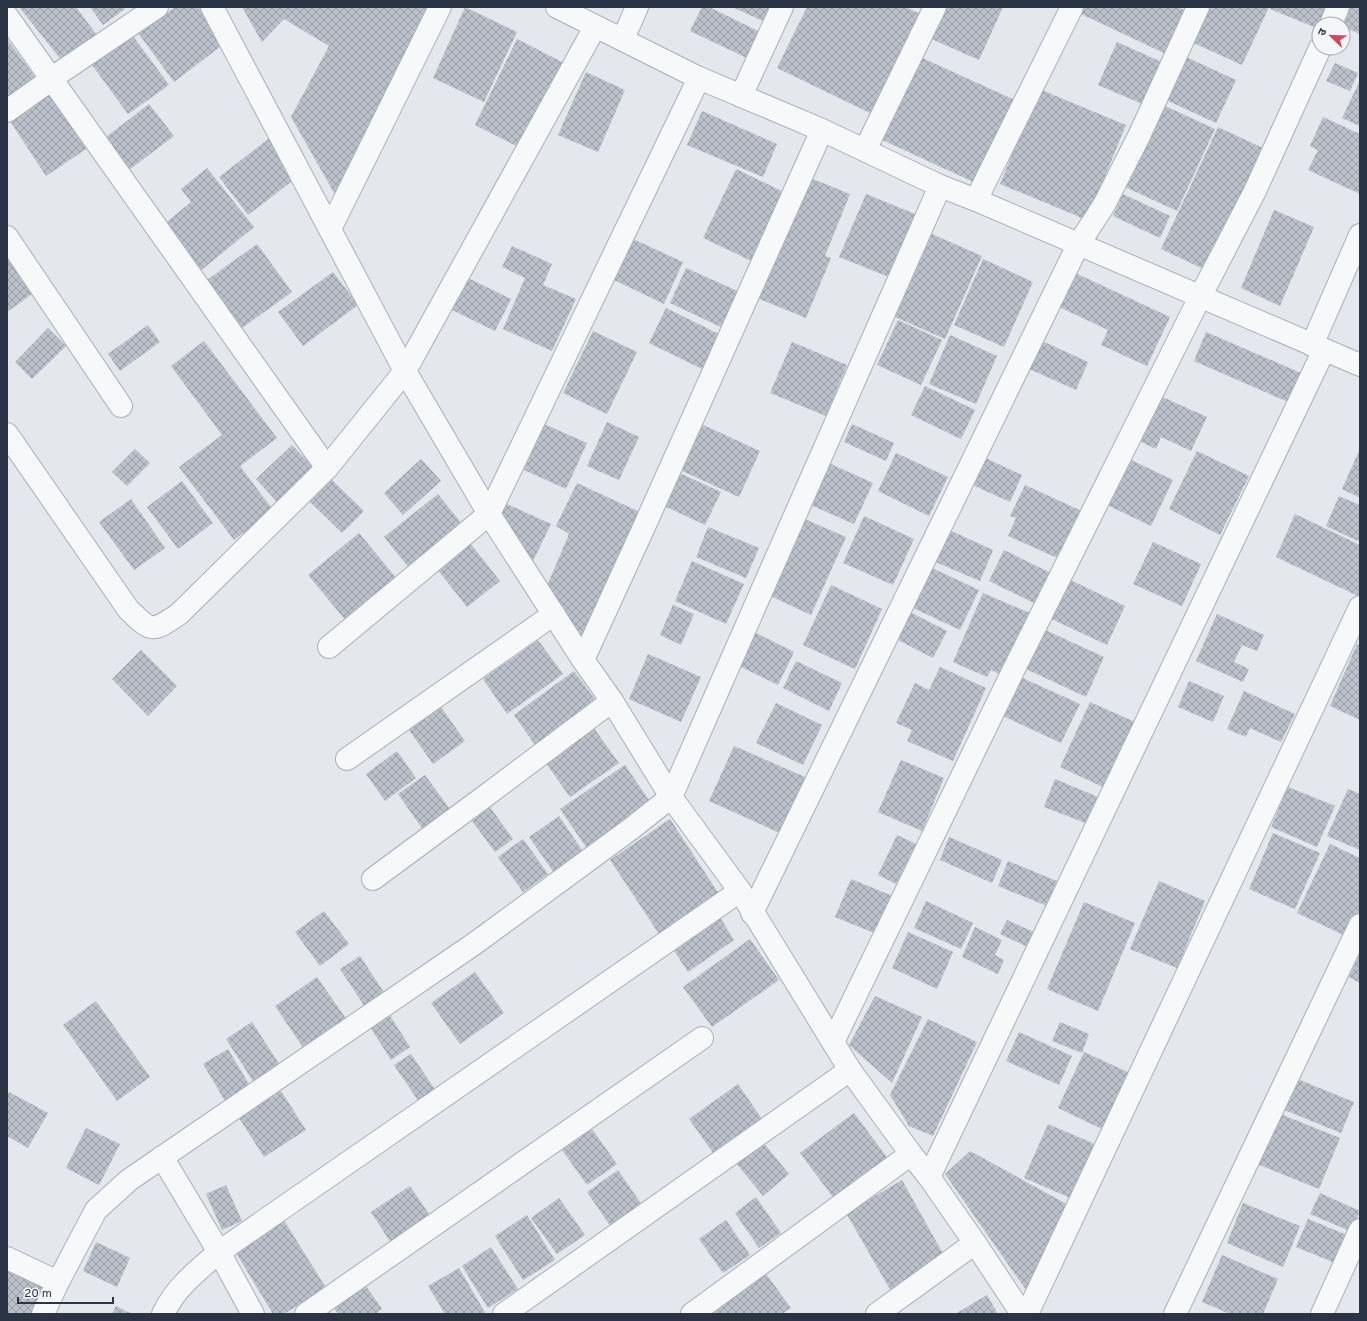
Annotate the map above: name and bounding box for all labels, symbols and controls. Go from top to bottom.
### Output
north arrow [1311,16,1351,56]
text: उ [1315,26,1331,38]
scale bar [18,1279,113,1305]
text: 20 m [24,1286,52,1302]

